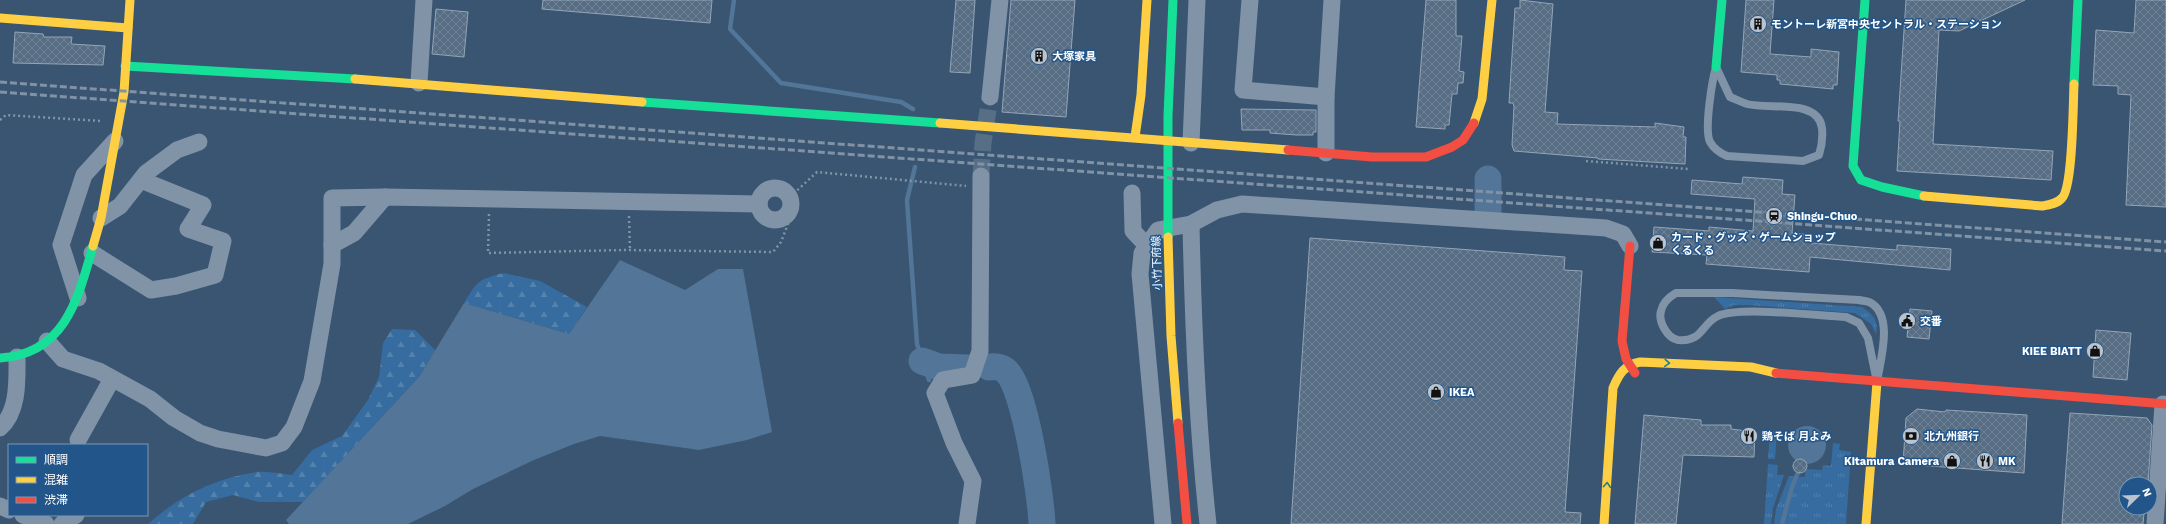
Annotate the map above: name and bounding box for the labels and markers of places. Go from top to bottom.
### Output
building icon: モントーレ新宮中央セントラル・ステーション [1748,14,1768,34]
place label: モントーレ新宮中央セントラル・ステーション [1771,18,2002,31]
building icon: 大塚家具 [1029,46,1049,66]
place label: 大塚家具 [1052,50,1096,63]
station icon: Shingu-Chuo [1764,206,1784,226]
place label: Shingu-Chuo [1787,210,1858,223]
place label: カード・グッズ・ゲームショップ くるくる [1671,231,1836,257]
shop icon: カード・グッズ・ゲームショップ くるくる [1648,233,1668,253]
public building icon: 交番 [1897,311,1917,331]
place label: 交番 [1920,315,1942,328]
shop icon: KIEE BIATT [2085,341,2105,361]
place label: KIEE BIATT [2022,345,2082,358]
shop icon: IKEA [1426,382,1446,402]
place label: IKEA [1449,386,1475,399]
restaurant icon: 鶏そば 月よみ [1739,426,1759,446]
bank icon: 北九州銀行 [1901,426,1921,446]
place label: 鶏そば 月よみ [1762,430,1831,443]
place label: 北九州銀行 [1924,430,1979,443]
shop icon: Kitamura Camera [1942,451,1962,471]
restaurant icon: MK [1975,451,1995,471]
place label: Kitamura Camera [1844,455,1940,468]
place label: MK [1998,455,2016,468]

